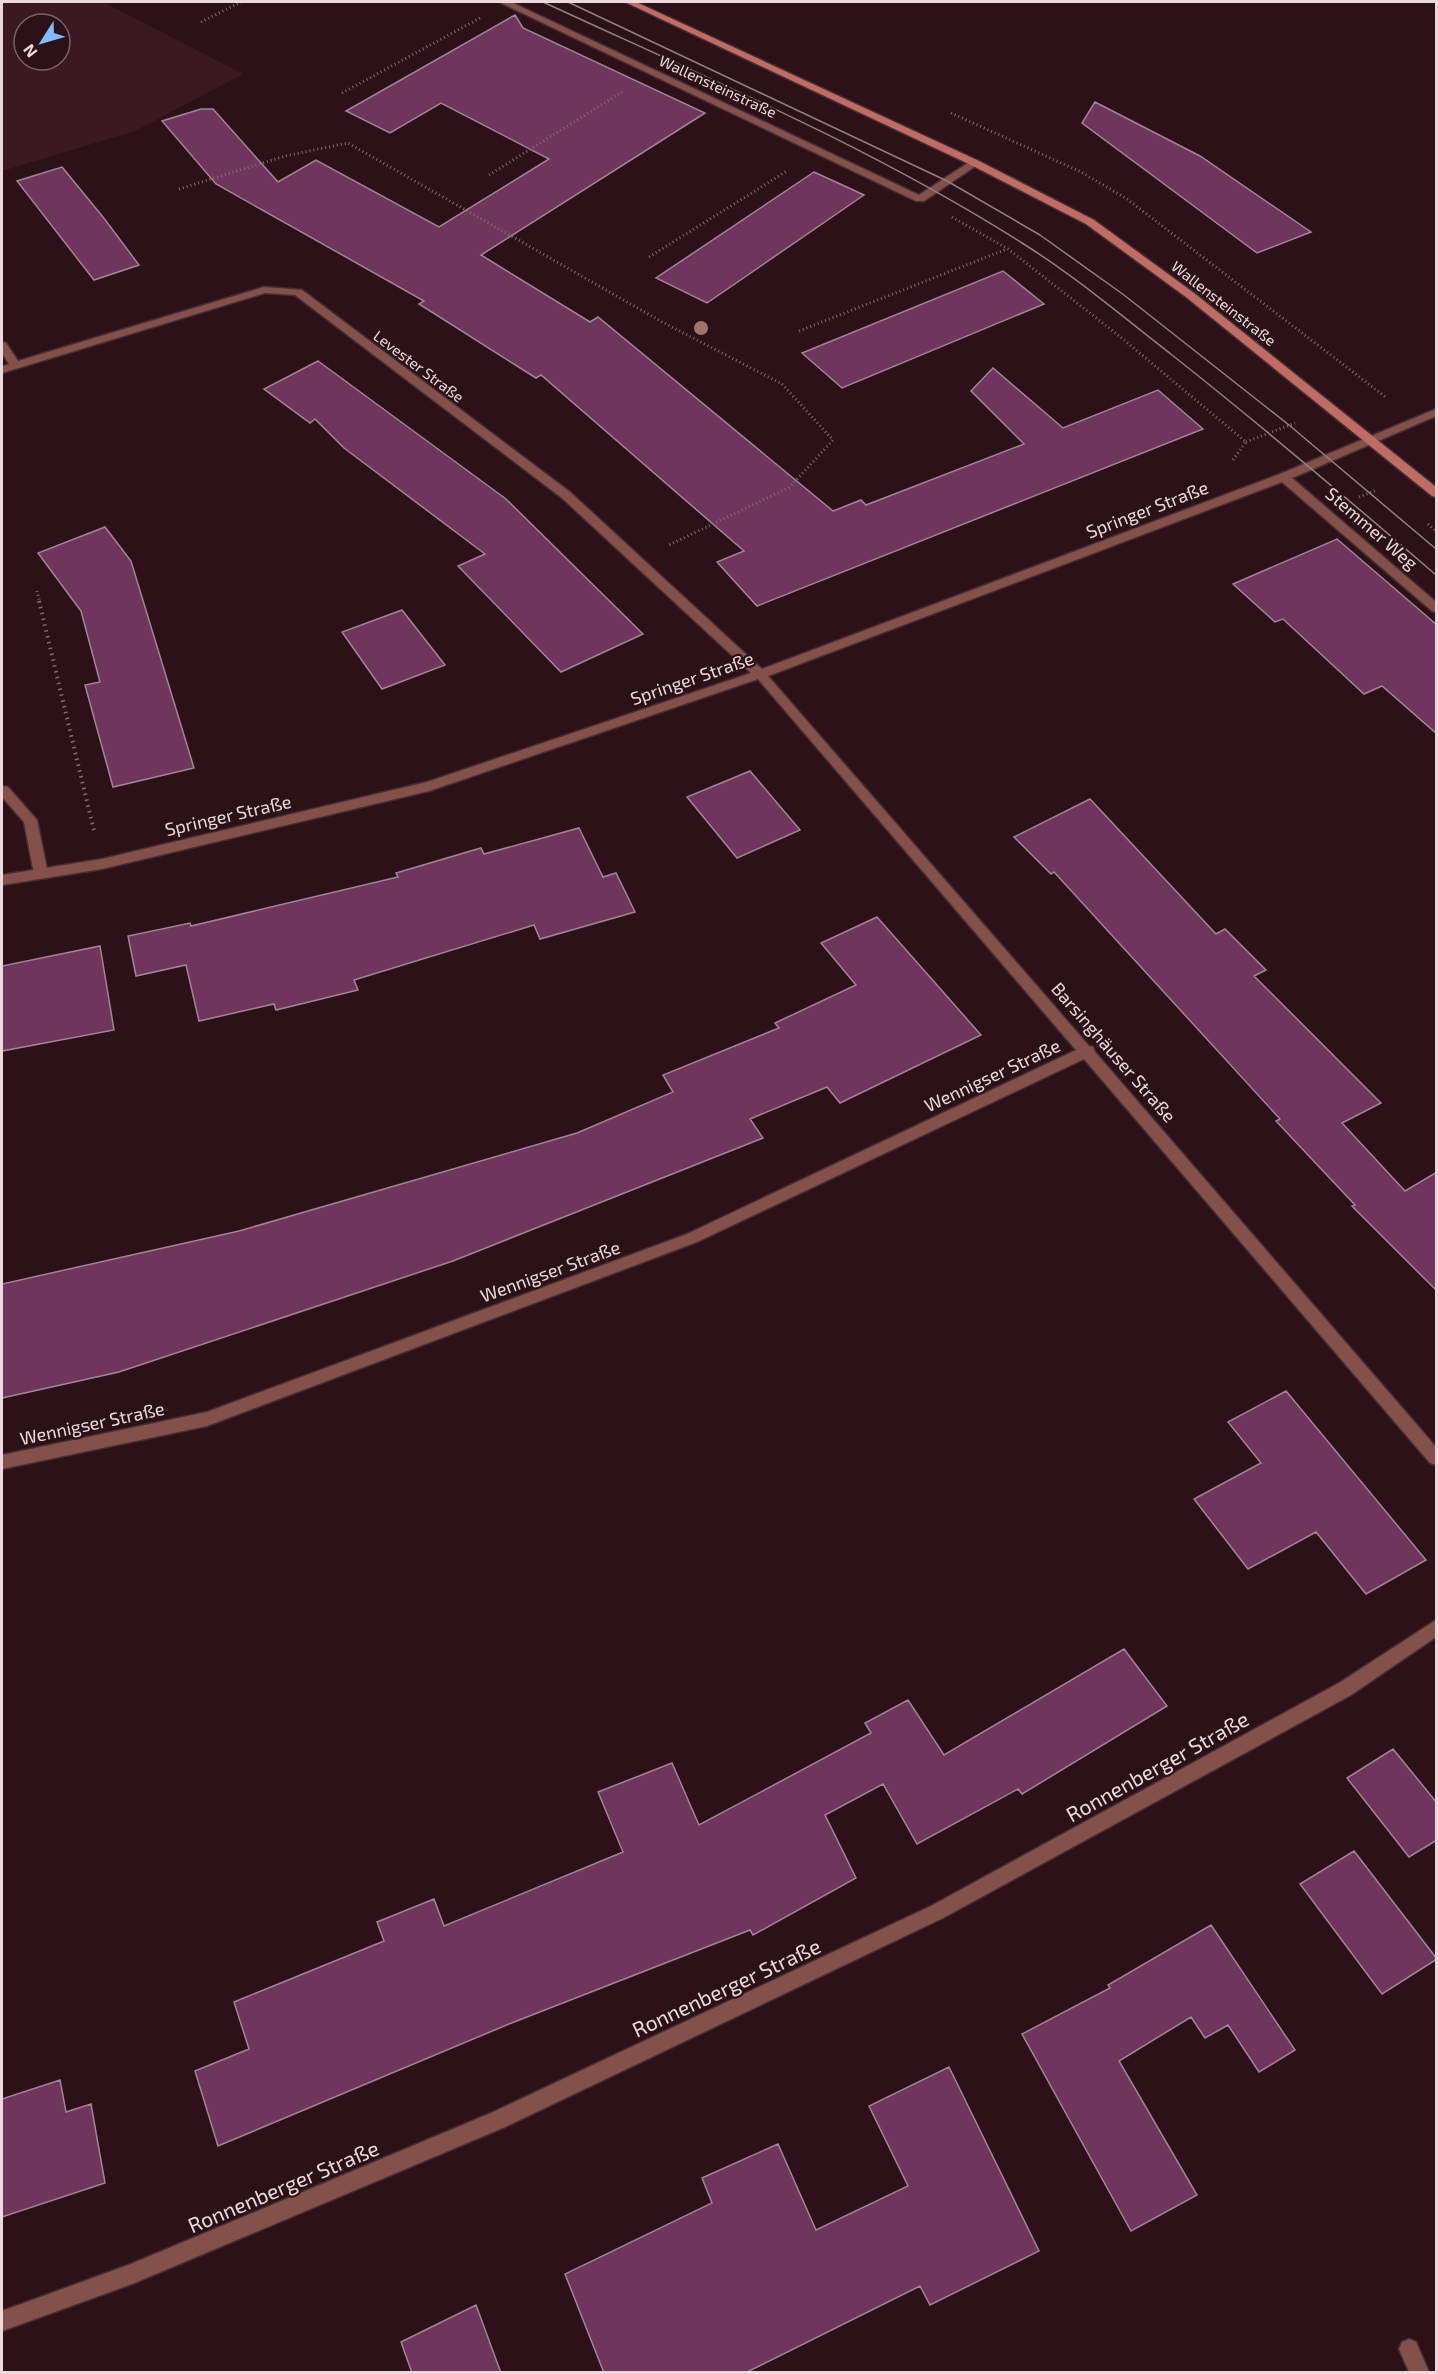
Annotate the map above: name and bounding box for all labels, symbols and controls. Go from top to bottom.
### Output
north arrow [12,12,72,72]
text: N [19,41,41,62]
street label: Wallensteinstraße [656,51,780,121]
street label: Wallensteinstraße [1168,257,1280,349]
street label: Levester Straße [370,326,468,406]
street label: Springer Straße [1083,476,1211,542]
street label: Stemmer Weg [1321,482,1423,574]
street label: Springer Straße [627,647,757,709]
street label: Springer Straße [163,790,293,840]
street label: Barsinghäuser Straße [1047,977,1181,1127]
street label: Wennigser Straße [921,1034,1063,1116]
street label: Wennigser Straße [477,1235,623,1307]
street label: Wennigser Straße [18,1397,166,1449]
street label: Ronnenberger Straße [1061,1705,1253,1827]
street label: Ronnenberger Straße [628,1932,824,2042]
street label: Ronnenberger Straße [184,2134,382,2238]

